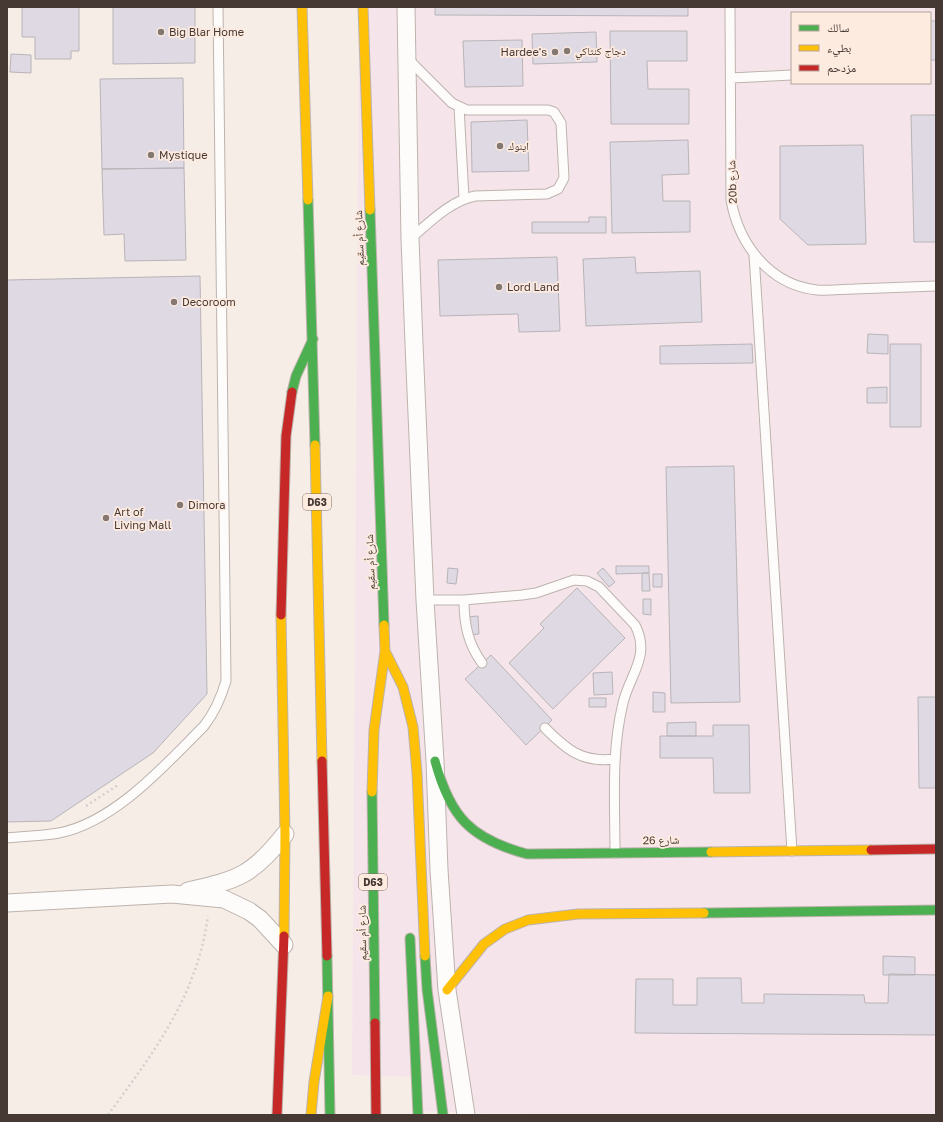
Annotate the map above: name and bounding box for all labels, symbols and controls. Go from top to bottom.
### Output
legend [791,12,931,84]
text: سالك [827,20,849,35]
place label: Big Blar Home [169,25,244,38]
marker: Big Blar Home [156,27,166,37]
text: بطيء [827,40,851,58]
place label: دجاج كنتاكي [575,44,626,60]
place label: Hardee's [501,45,547,58]
marker: دجاج كنتاكي [562,46,572,56]
marker: Hardee's [550,47,560,57]
text: مزدحم [827,60,856,76]
place label: اينوك [508,139,529,152]
marker: اينوك [495,141,505,151]
place label: Mystique [159,148,208,161]
marker: Mystique [146,150,156,160]
street label: 20b شارع [724,160,740,204]
street label: شارع أم سقيم [351,210,368,266]
place label: Lord Land [507,280,560,293]
marker: Lord Land [494,282,504,292]
place label: Decoroom [182,295,236,308]
marker: Decoroom [169,297,179,307]
road number: D63 [303,494,331,510]
place label: Dimora [188,498,225,511]
marker: Dimora [175,500,185,510]
place label: Art of Living Mall [114,505,172,531]
marker: Art of Living Mall [101,513,111,523]
street label: شارع أم سقيم [362,534,379,590]
street label: شارع 26 [643,833,679,847]
road number: D63 [359,874,387,890]
street label: شارع أم سقيم [355,905,370,961]

